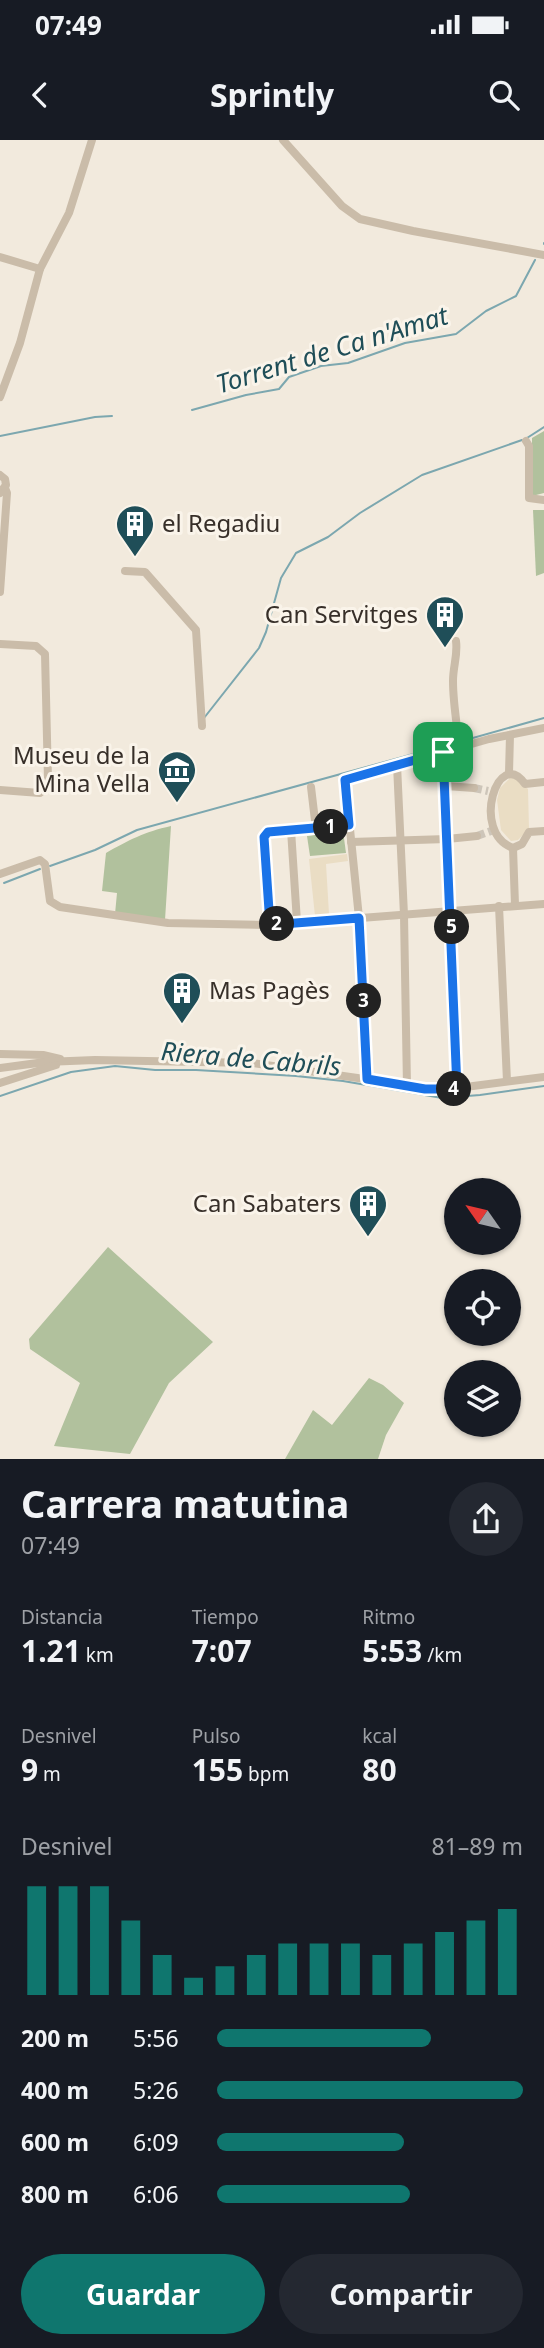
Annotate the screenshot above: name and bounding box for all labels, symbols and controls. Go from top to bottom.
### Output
text: 07:49 [35,7,102,43]
text: Sprintly [210,73,334,116]
icon: back [21,76,59,114]
icon: search [485,76,523,114]
water label: Torrent de Ca n'Amat [211,296,453,401]
building icon: el Regadiu [114,503,156,558]
place label: el Regadiu [162,506,280,539]
building icon: Can Servitges [424,594,466,649]
place label: Can Servitges [265,597,418,630]
pin [413,722,473,782]
icon: arrive [424,733,462,771]
place label: Museu de la Mina Vella [13,738,150,799]
museum icon: Museu de la Mina Vella [156,749,198,804]
pin: 1 [314,810,348,844]
text: 1 [325,813,336,839]
pin: 2 [260,906,294,942]
text: 2 [271,910,282,936]
pin: 5 [434,910,470,944]
text: 5 [446,913,457,939]
building icon: Mas Pagès [161,970,203,1025]
place label: Mas Pagès [209,973,330,1006]
pin: 3 [346,984,382,1018]
text: 3 [358,987,369,1013]
water label: Riera de Cabrils [159,1032,343,1084]
pin: 4 [436,1072,472,1107]
text: 4 [448,1075,459,1101]
north arrow [444,1178,522,1255]
map controls [444,1178,521,1437]
building icon: Can Sabaters [347,1183,389,1238]
place label: Can Sabaters [193,1186,341,1219]
button: locate [444,1269,521,1346]
button: layers [444,1360,521,1437]
text: Carrera matutina [21,1477,349,1529]
button: share [449,1482,523,1556]
text: 07:49 [21,1529,80,1561]
text: Distancia [21,1604,103,1630]
text: Tiempo [192,1604,259,1630]
text: Ritmo [362,1604,415,1630]
text: 1.21 [21,1630,81,1671]
text: 7:07 [192,1630,252,1671]
text: 5:53 [362,1630,422,1671]
text: km [81,1642,114,1668]
text: /km [422,1642,462,1668]
text: Desnivel [21,1723,97,1749]
text: Pulso [192,1723,240,1749]
text: kcal [362,1723,397,1749]
text: 9 [21,1749,38,1790]
text: 155 [192,1749,243,1790]
text: 80 [362,1749,397,1790]
text: m [38,1761,61,1787]
text: bpm [243,1761,289,1787]
text: Desnivel [21,1830,113,1862]
text: 81–89 m [431,1830,523,1862]
text: 200 m [21,2022,89,2054]
text: 5:56 [133,2022,179,2054]
text: 400 m [21,2074,89,2106]
text: 5:26 [133,2074,179,2106]
text: 600 m [21,2126,89,2158]
text: 6:09 [133,2126,179,2158]
text: 800 m [21,2178,89,2210]
text: 6:06 [133,2178,179,2210]
button: Guardar [21,2254,265,2334]
button: Compartir [279,2254,523,2334]

